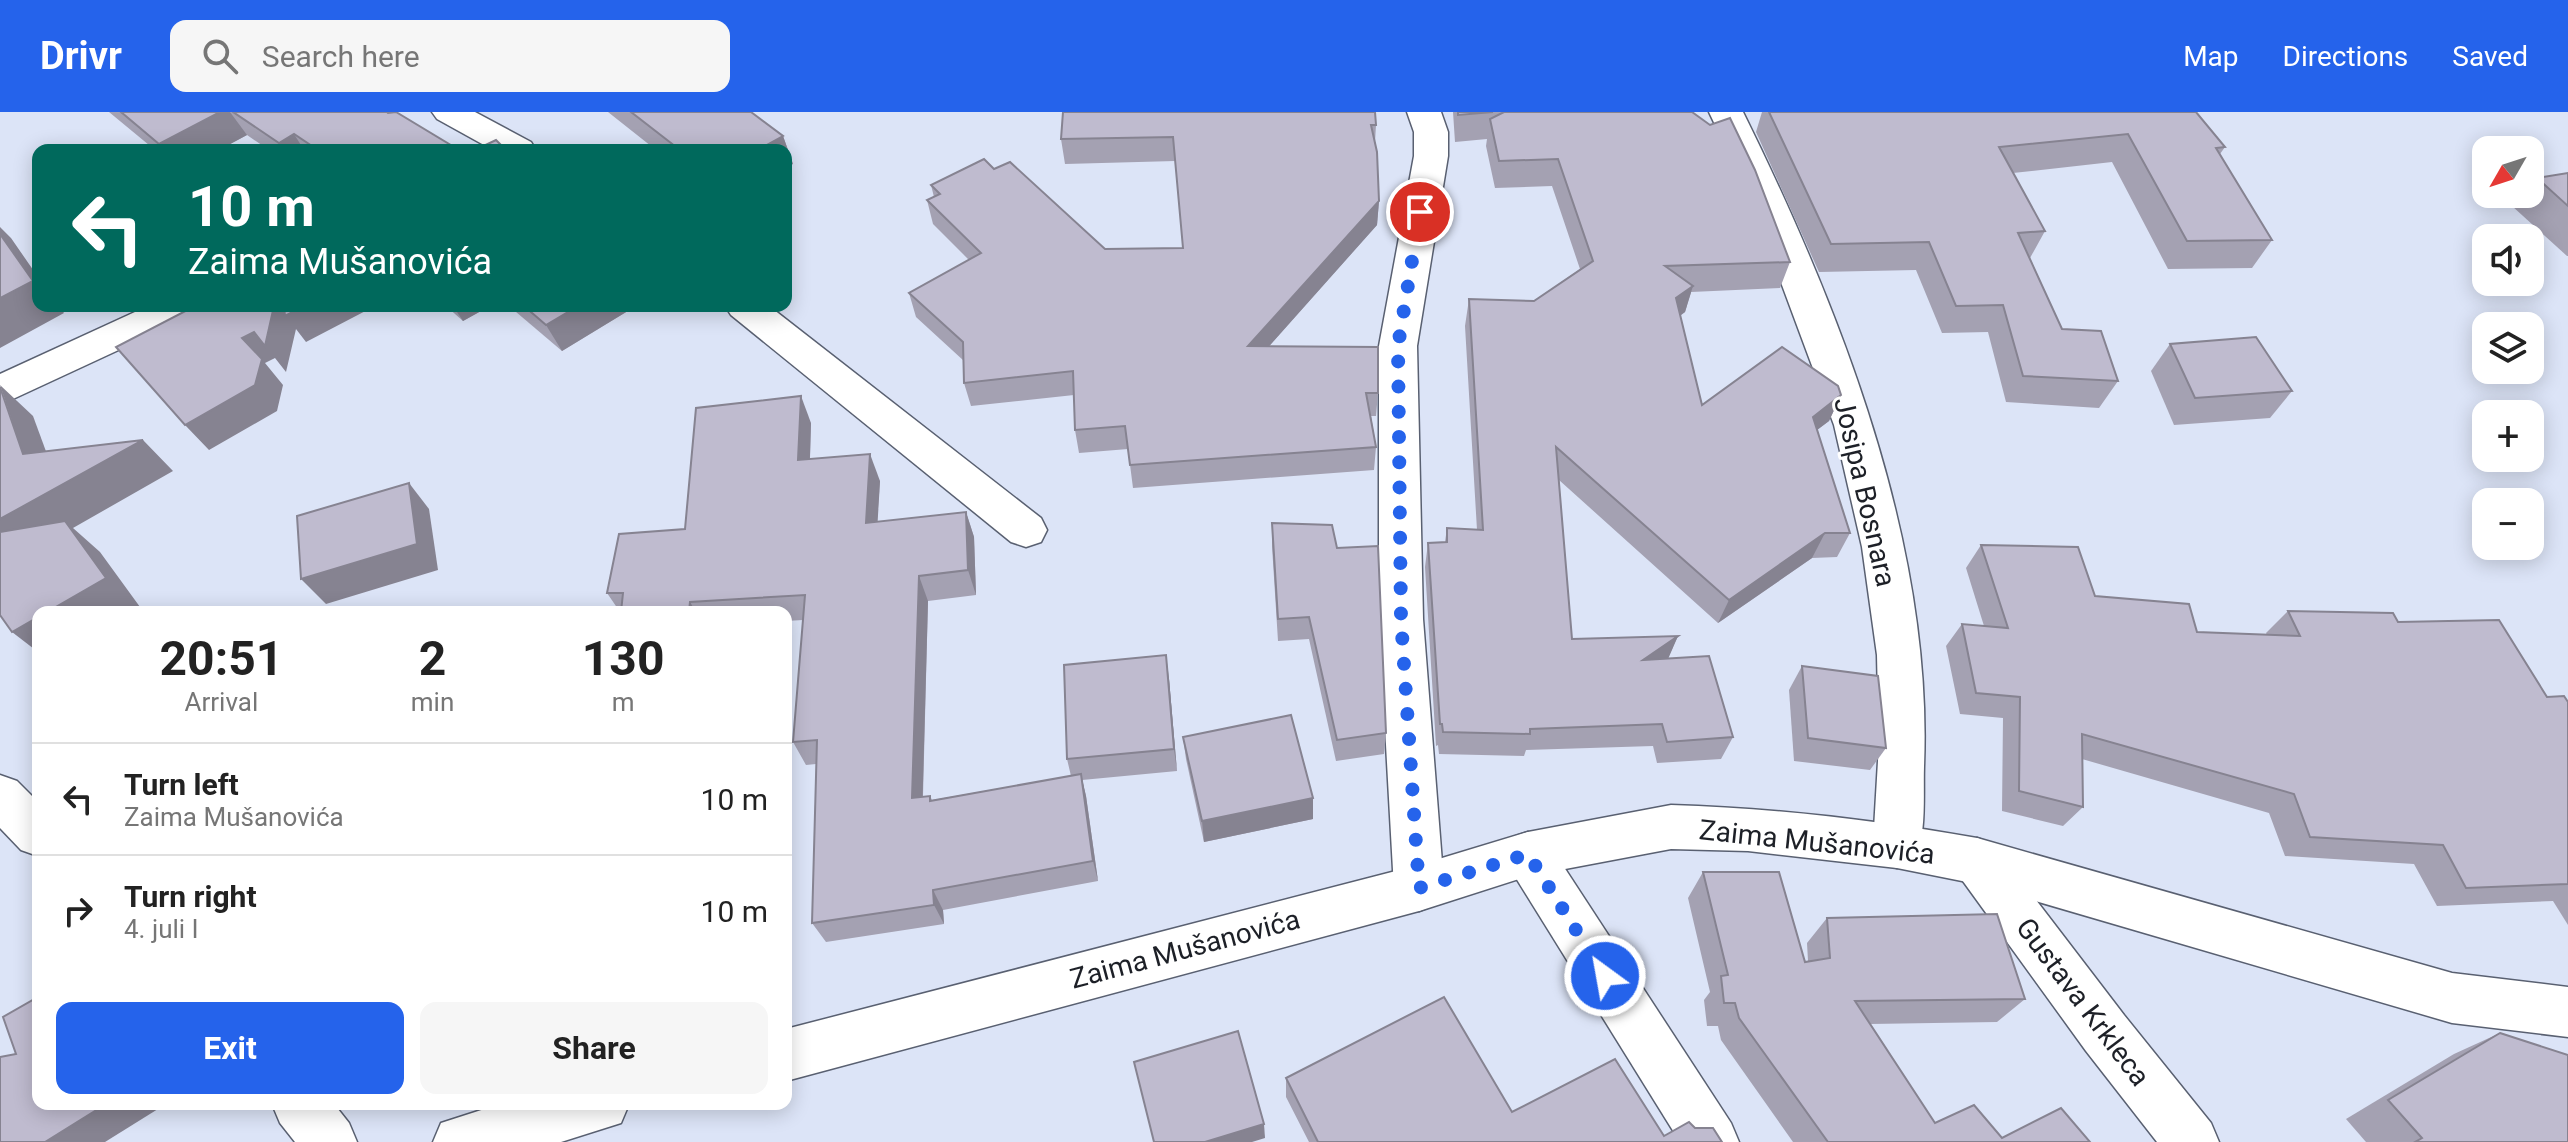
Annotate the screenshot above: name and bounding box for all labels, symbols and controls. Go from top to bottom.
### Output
search box [170,20,730,92]
text: Drivr [40,34,122,78]
icon: search [198,34,242,78]
text: Search here [262,39,420,74]
text: Map [2183,40,2239,73]
text: Directions [2283,40,2408,73]
text: Saved [2452,40,2528,73]
north arrow [2472,136,2544,208]
map controls [2472,136,2544,560]
text: 10 m [188,174,315,240]
icon: left [56,176,160,280]
pin [1386,178,1454,246]
icon: arrive [1398,190,1442,234]
button: sound [2472,224,2544,296]
text: Zaima Mušanovića [188,241,492,283]
button: layers [2472,312,2544,384]
street label: Josipa Bosnara [1827,394,1903,590]
button: + [2472,400,2544,472]
button: − [2472,488,2544,560]
text: 20:51 [160,630,283,687]
text: 2 [419,630,446,687]
text: 130 [582,630,664,687]
text: Arrival [185,687,258,717]
text: min [411,687,454,717]
text: m [612,687,635,717]
text: Turn left [124,767,239,802]
icon: left [56,777,100,821]
text: 10 m [701,782,768,817]
text: Zaima Mušanovića [124,802,344,832]
street label: Zaima Mušanovića [1698,813,1936,871]
text: Turn right [124,879,257,914]
icon: right [56,889,100,933]
text: 10 m [701,894,768,929]
street label: Zaima Mušanovića [1066,902,1304,996]
street label: Gustava Krkleca [2009,912,2157,1092]
text: 4. juli I [124,914,199,944]
position arrow [1563,934,1647,1018]
button: Exit [56,1002,404,1094]
button: Share [420,1002,768,1094]

